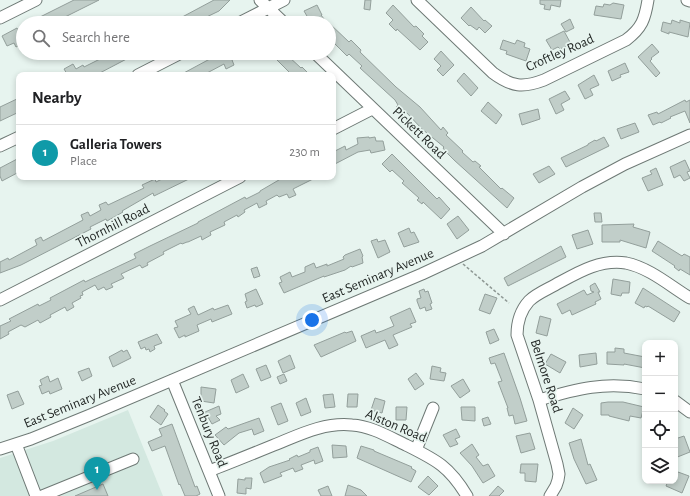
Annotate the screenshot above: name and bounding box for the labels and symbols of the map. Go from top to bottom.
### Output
street label: Croftley Road [524,32,596,74]
street label: Pickett Road [390,104,448,162]
street label: Thornhill Road [74,202,152,250]
street label: East Seminary Avenue [320,246,436,306]
your location [302,310,322,330]
street label: Belmore Road [528,338,564,414]
street label: East Seminary Avenue [22,373,138,431]
street label: Tenbury Road [189,395,229,469]
street label: Alston Road [363,407,429,445]
pin: 1 [84,457,110,490]

